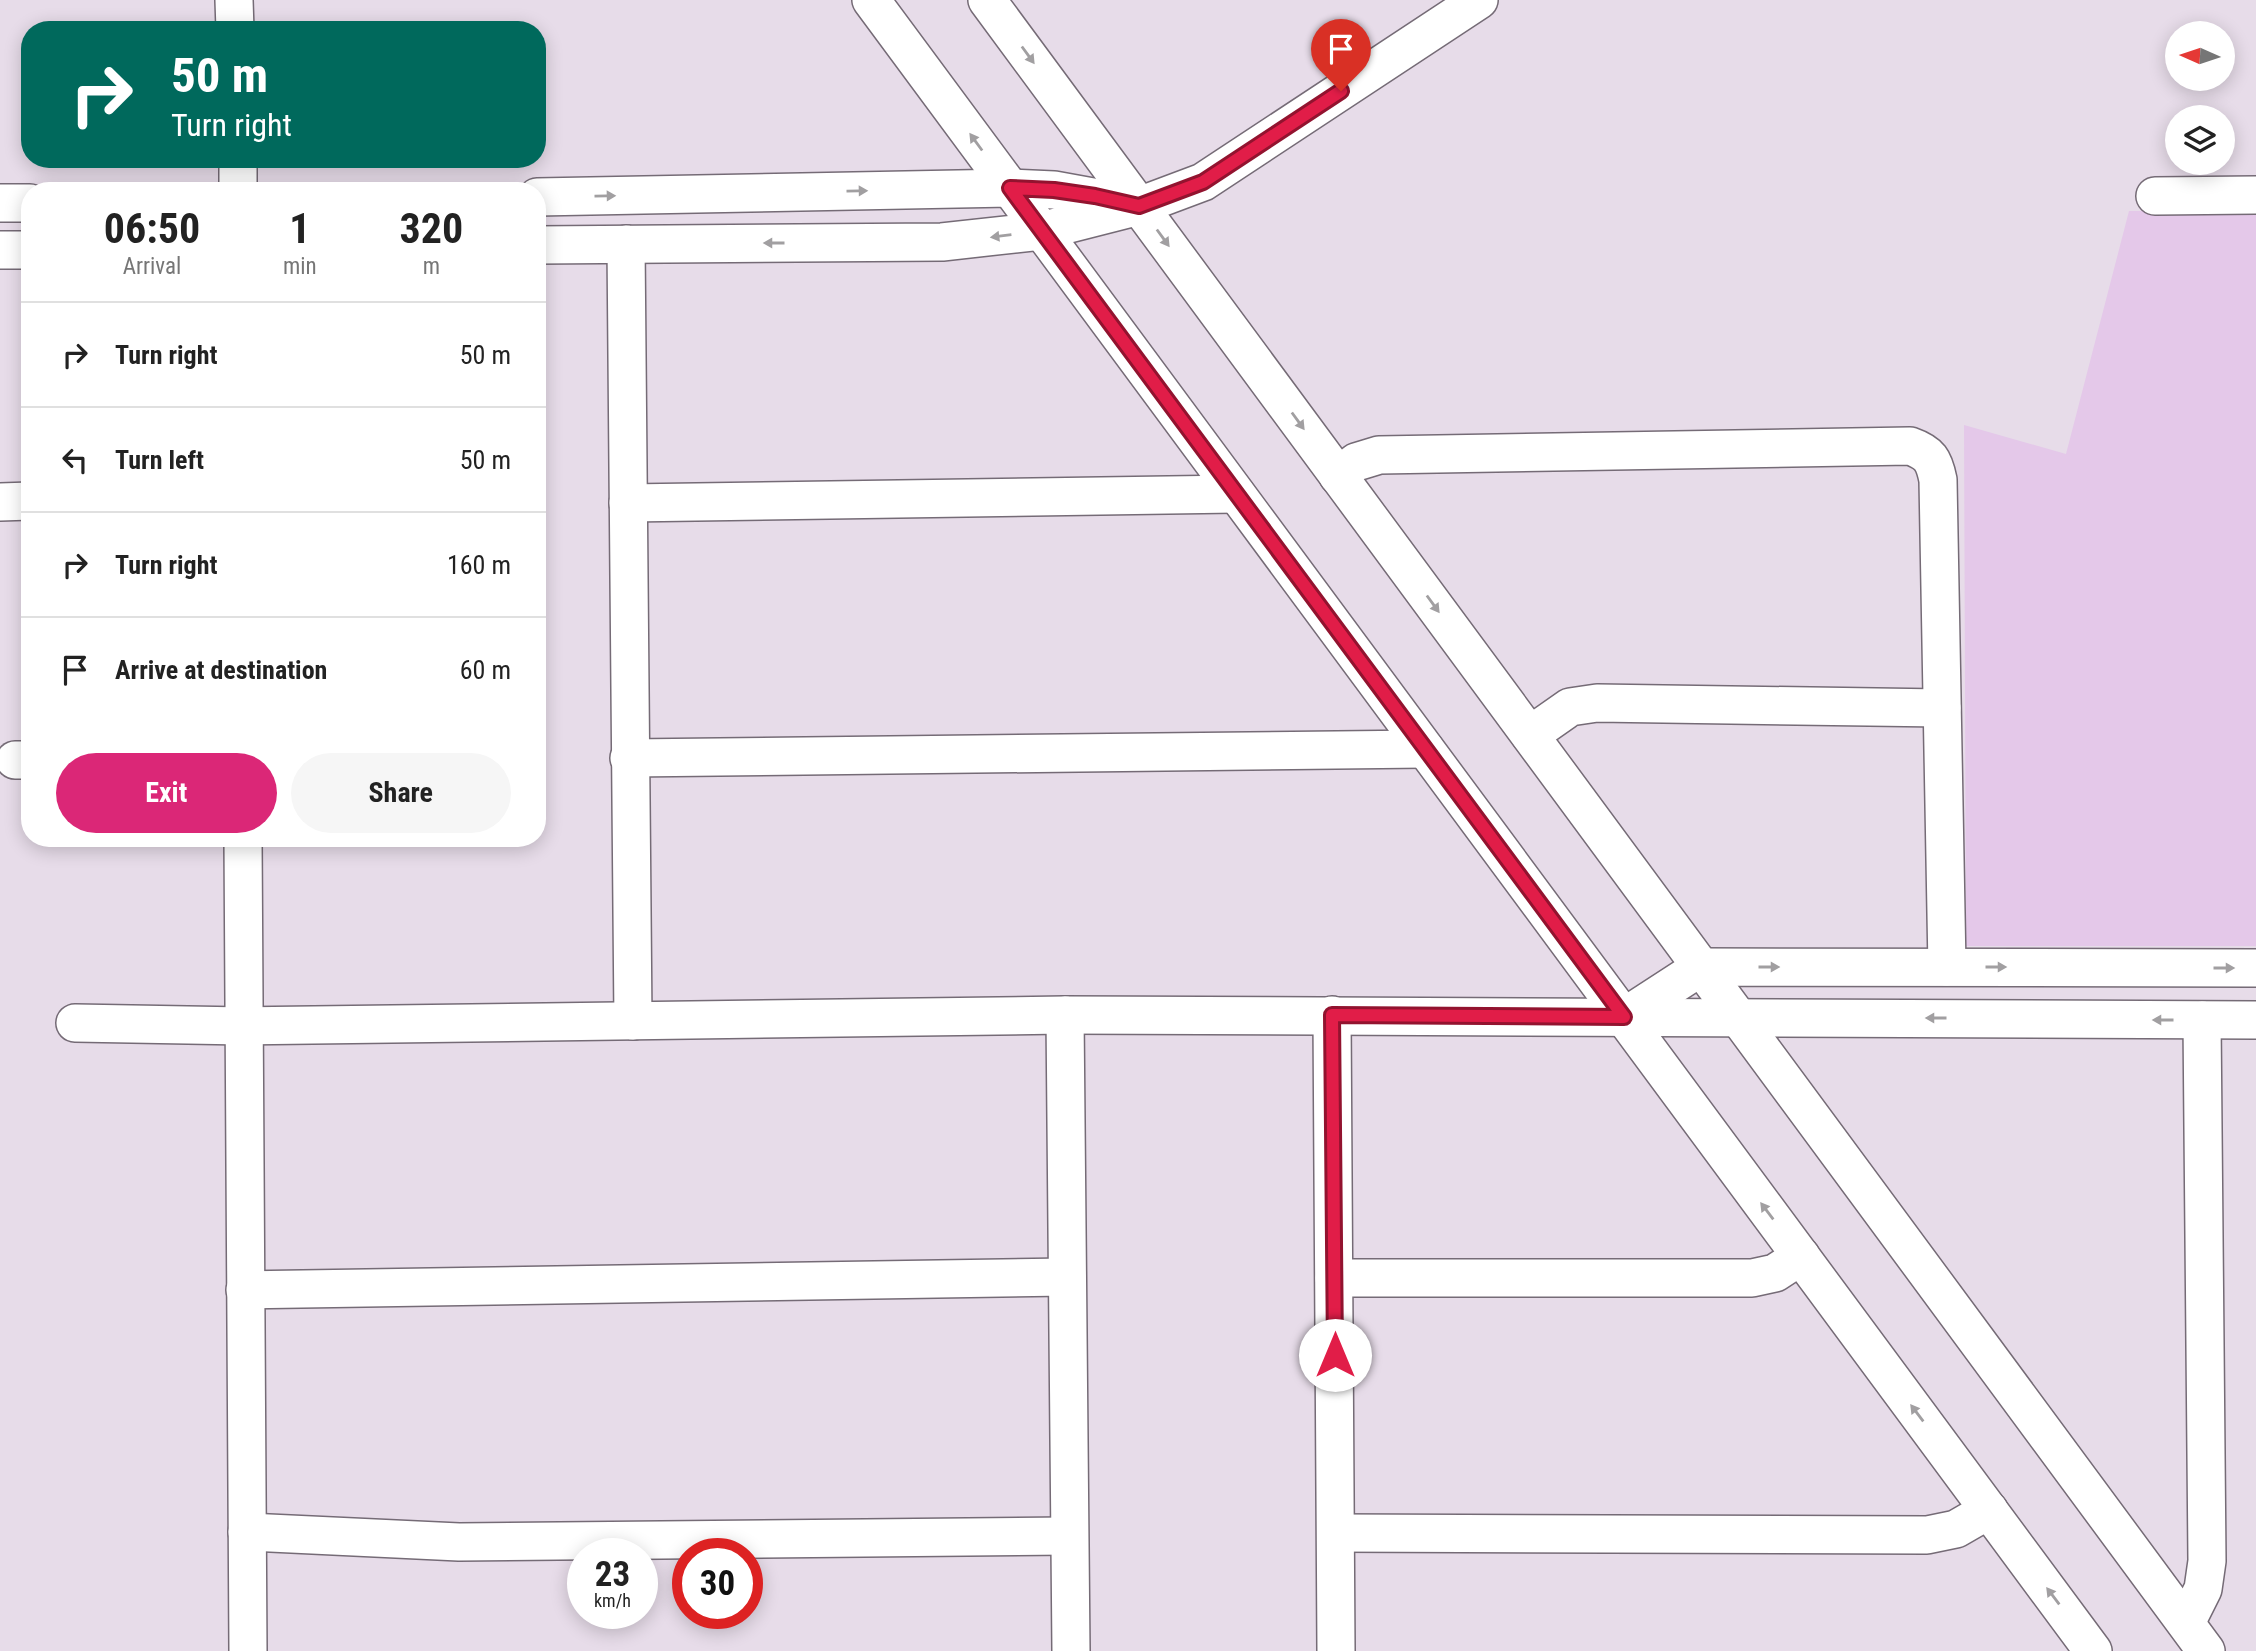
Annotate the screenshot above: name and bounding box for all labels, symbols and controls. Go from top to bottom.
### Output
pin [1311,19,1371,91]
north arrow [2165,21,2235,91]
map controls [2165,21,2235,175]
icon: arrive [1322,30,1360,68]
one-way arrow [1020,46,1034,64]
text: 50 m [171,47,268,104]
icon: right [56,49,147,140]
button: layers [2165,105,2235,175]
text: Turn right [171,106,292,144]
one-way arrow [969,133,983,151]
one-way arrow [847,185,869,197]
one-way arrow [595,190,617,201]
text: 06:50 [104,204,200,253]
text: 1 [289,204,310,253]
text: 320 [399,204,463,253]
one-way arrow [1155,229,1169,247]
one-way arrow [990,231,1012,242]
one-way arrow [762,237,784,249]
text: Arrival [123,253,181,280]
text: min [283,253,317,280]
text: m [423,253,440,280]
icon: right [56,336,94,374]
text: Turn right [115,340,217,370]
text: 50 m [460,340,511,370]
one-way arrow [1290,412,1304,430]
icon: left [56,441,94,479]
text: Turn left [115,445,204,475]
text: 50 m [460,445,511,475]
icon: right [56,546,94,584]
text: Turn right [115,550,217,580]
text: 160 m [447,550,511,580]
one-way arrow [1426,595,1440,613]
icon: arrive [56,651,94,689]
text: Arrive at destination [115,655,327,685]
text: 60 m [460,655,511,685]
button: Exit [56,753,277,833]
button: Share [291,753,511,833]
one-way arrow [1758,961,1780,973]
one-way arrow [1986,961,2008,973]
one-way arrow [2213,962,2235,974]
one-way arrow [1925,1012,1947,1024]
one-way arrow [2152,1014,2174,1025]
one-way arrow [1761,1202,1775,1220]
position arrow [1298,1318,1372,1392]
one-way arrow [1910,1405,1925,1423]
speed limit sign: 30 [672,1538,763,1629]
text: 23 [595,1554,630,1595]
one-way arrow [2046,1587,2060,1605]
text: km/h [594,1590,631,1611]

